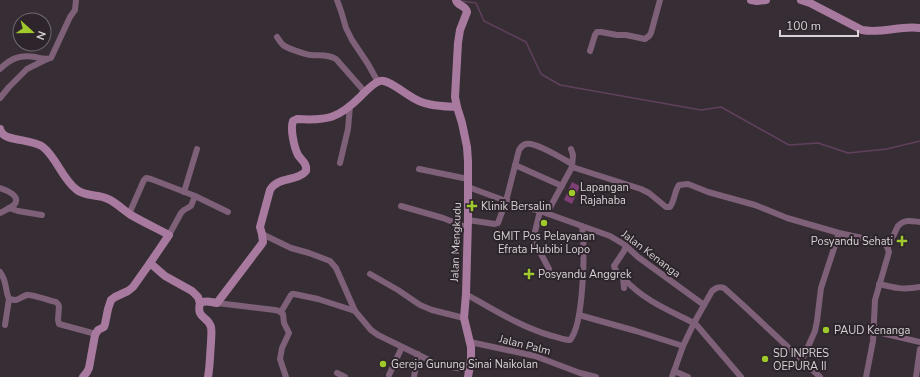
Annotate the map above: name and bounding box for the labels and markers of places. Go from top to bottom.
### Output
place label: Lapangan Rajahaba [580,180,629,208]
marker: Lapangan Rajahaba [567,188,577,198]
place label: Klinik Bersalin [481,199,551,214]
marker: Klinik Bersalin [466,200,478,212]
marker: GMIT Pos Pelayanan Efrata Hubibi Lopo [539,218,549,228]
place label: GMIT Pos Pelayanan Efrata Hubibi Lopo [493,229,595,257]
place label: Posyandu Sehati [811,234,893,249]
marker: Posyandu Sehati [896,235,908,247]
place label: Posyandu Anggrek [538,267,632,282]
marker: Posyandu Anggrek [523,268,535,280]
place label: PAUD Kenanga [834,323,911,338]
marker: PAUD Kenanga [821,325,831,335]
place label: SD INPRES OEPURA II [773,346,829,374]
marker: SD INPRES OEPURA II [760,354,770,364]
place label: Gereja Gunung Sinai Naikolan [391,357,538,372]
marker: Gereja Gunung Sinai Naikolan [378,359,388,369]

